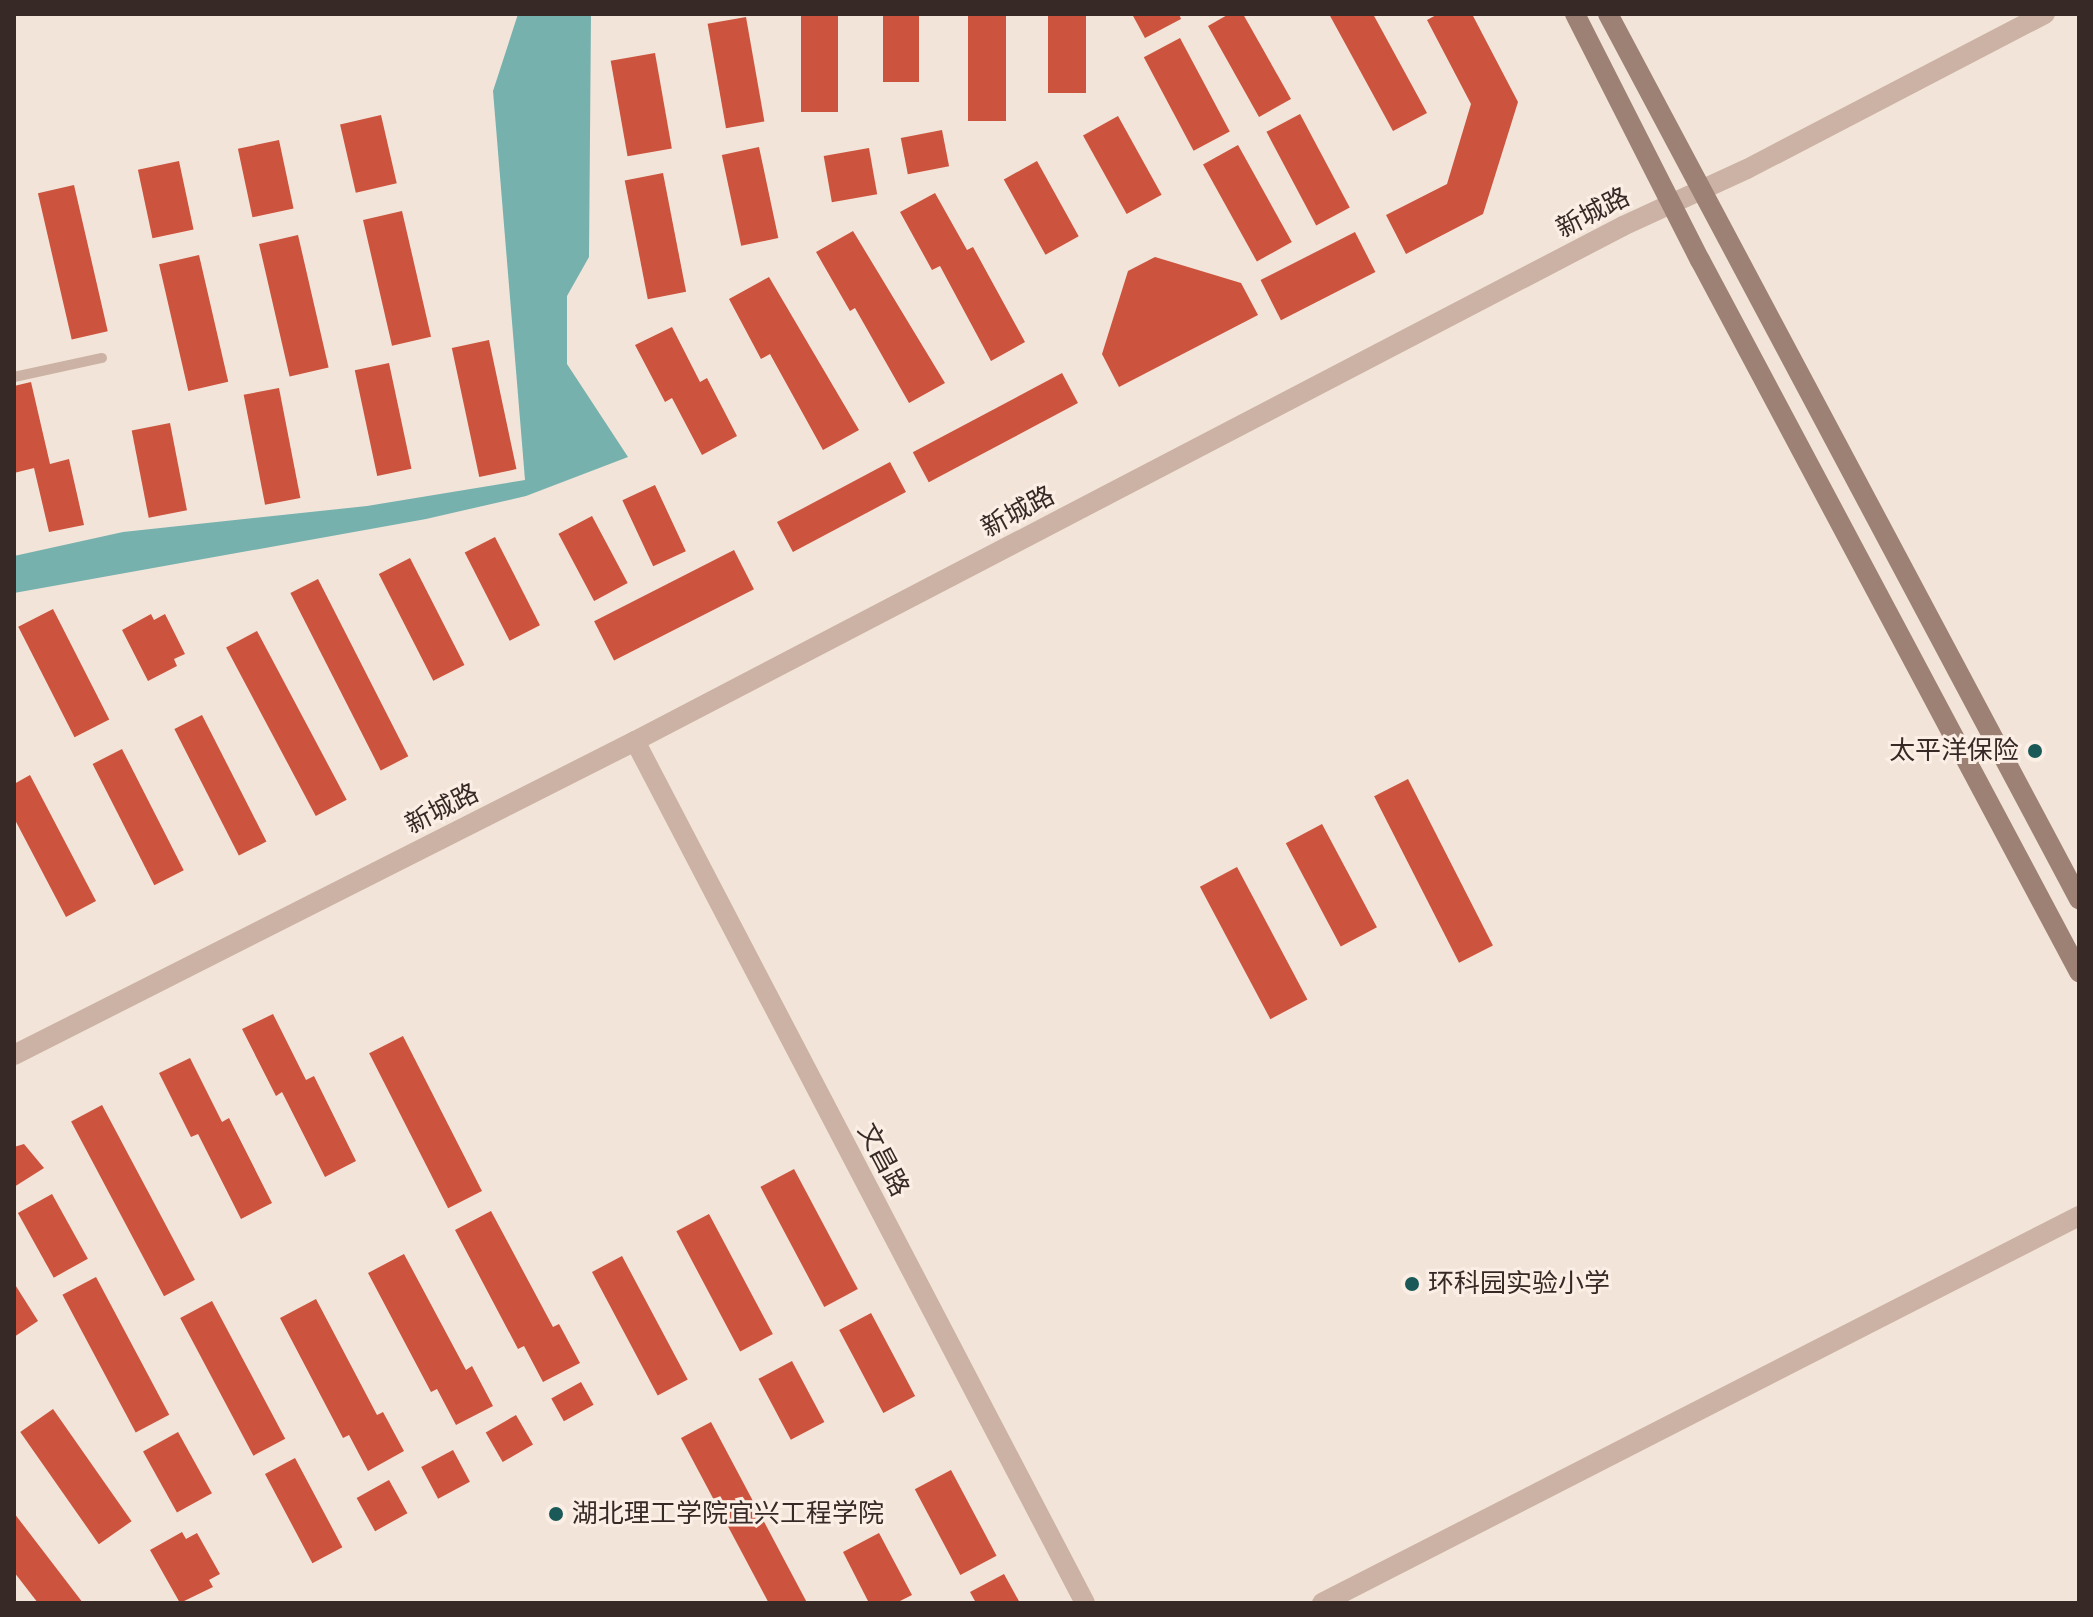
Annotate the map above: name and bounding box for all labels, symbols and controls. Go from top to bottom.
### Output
street label: 新城路 [1551,181,1635,245]
street label: 新城路 [976,480,1060,544]
place label: 太平洋保险 [1889,735,2019,767]
marker: 太平洋保险 [2026,742,2044,760]
street label: 新城路 [400,777,484,841]
street label: 文昌路 [851,1118,915,1202]
place label: 环科园实验小学 [1428,1268,1610,1300]
marker: 环科园实验小学 [1403,1275,1421,1293]
place label: 湖北理工学院宜兴工程学院 [572,1498,884,1530]
marker: 湖北理工学院宜兴工程学院 [547,1505,565,1523]

